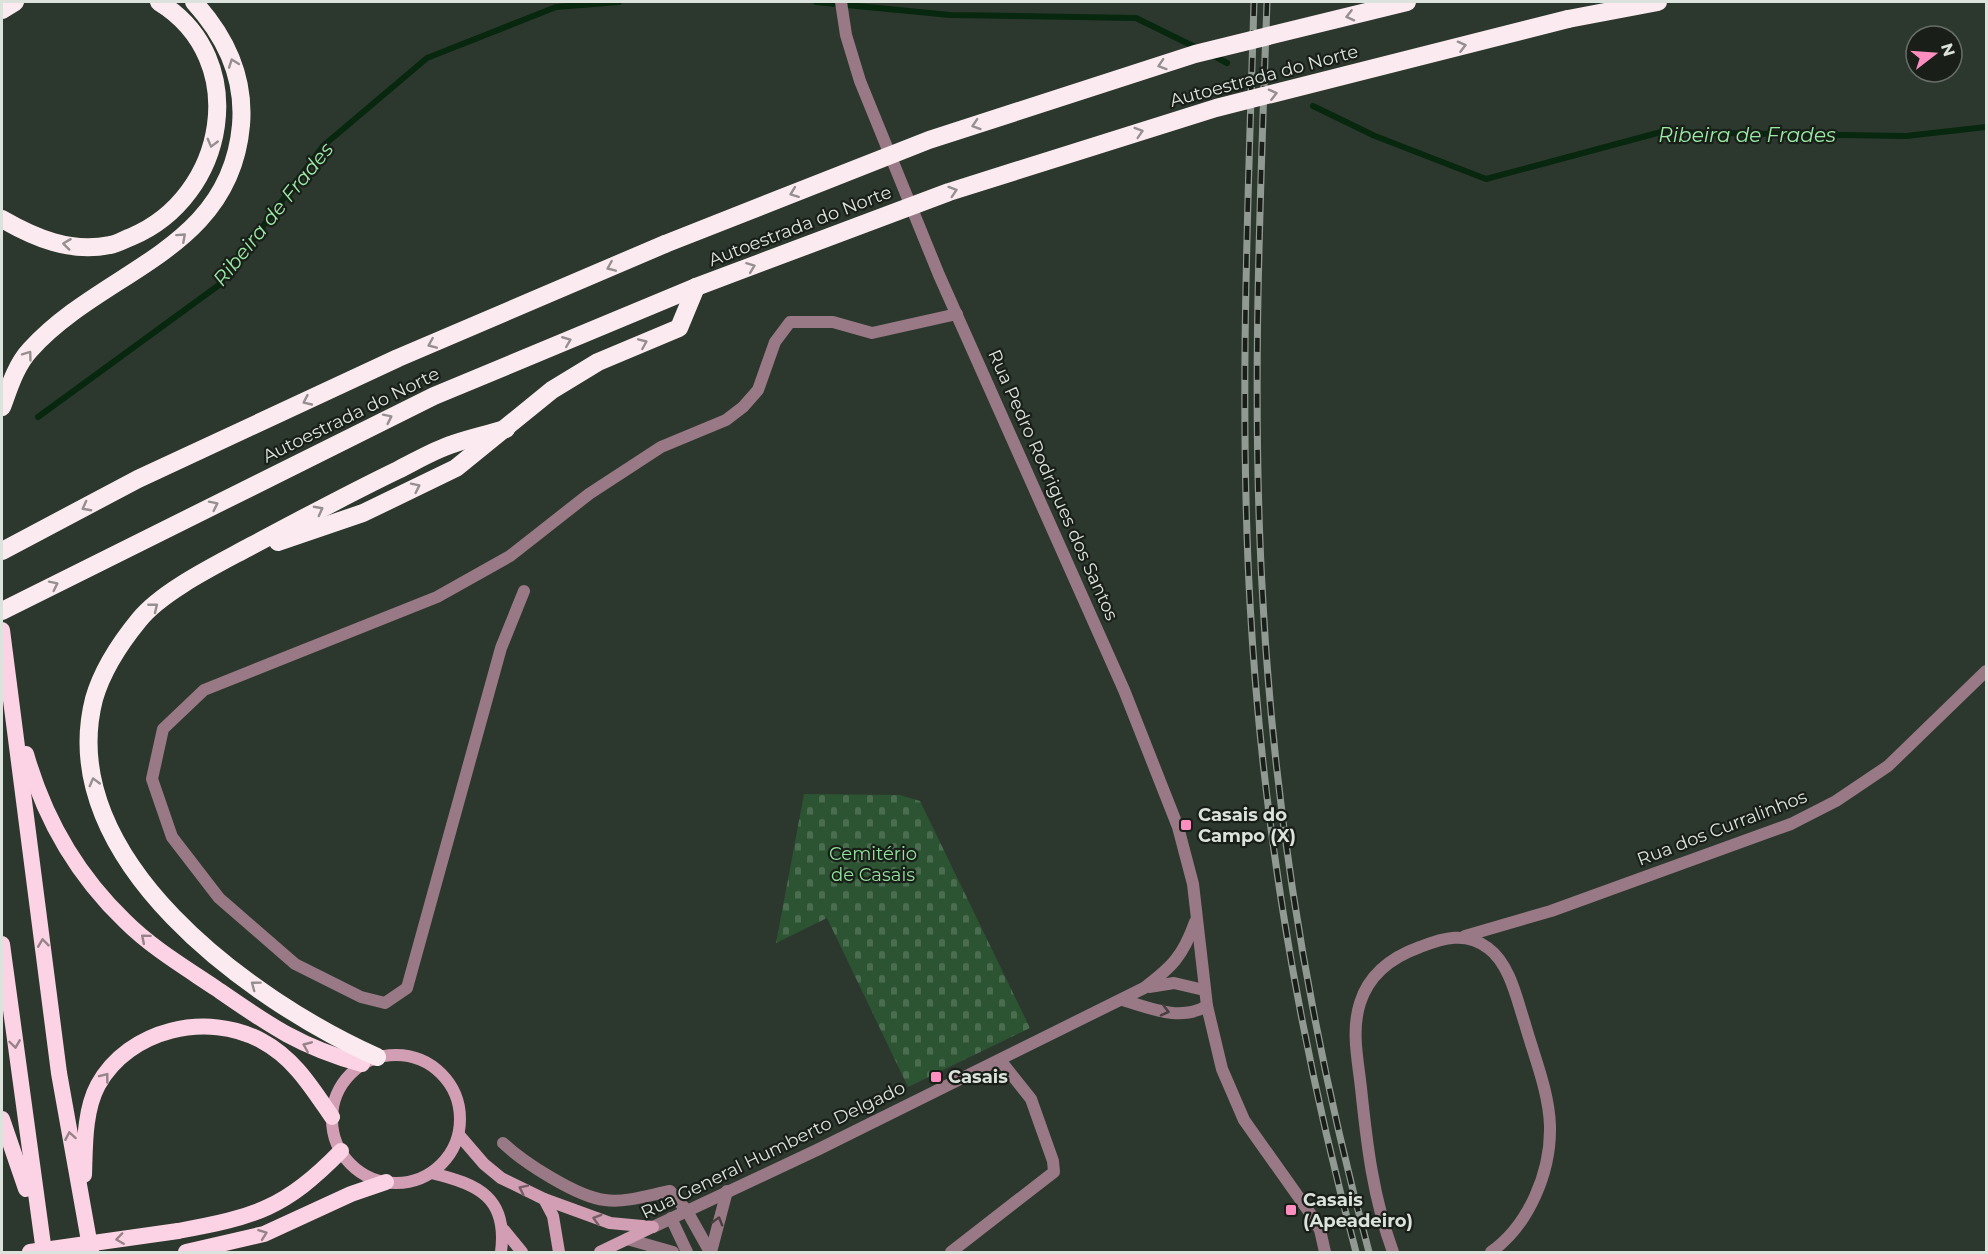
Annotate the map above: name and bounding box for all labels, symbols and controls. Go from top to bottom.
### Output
one-way arrow [1345,8,1355,21]
north arrow [1904,24,1964,84]
street label: Autoestrada do Norte [1167,40,1361,112]
one-way arrow [1457,41,1467,54]
text: N [1937,41,1959,59]
one-way arrow [227,58,240,69]
one-way arrow [1157,58,1168,70]
one-way arrow [1267,89,1277,101]
one-way arrow [971,118,982,130]
water label: Ribeira de Frades [1658,123,1836,147]
one-way arrow [1133,127,1144,140]
one-way arrow [207,137,219,148]
water label: Ribeira de Frades [208,137,338,291]
street label: Autoestrada do Norte [705,181,895,271]
one-way arrow [789,186,800,198]
one-way arrow [948,186,958,198]
one-way arrow [175,233,186,244]
one-way arrow [63,239,72,251]
one-way arrow [606,260,617,272]
one-way arrow [745,262,756,274]
one-way arrow [561,336,572,348]
one-way arrow [427,337,438,349]
one-way arrow [637,338,648,350]
street label: Rua Pedro Rodrigues dos Santos [983,346,1123,624]
one-way arrow [20,350,31,361]
street label: Autoestrada do Norte [259,363,443,467]
one-way arrow [303,394,314,406]
one-way arrow [382,414,393,426]
one-way arrow [409,483,420,495]
one-way arrow [82,499,93,511]
one-way arrow [207,501,218,513]
one-way arrow [313,506,324,517]
one-way arrow [47,580,58,592]
one-way arrow [147,603,158,614]
one-way arrow [89,777,102,787]
street label: Rua dos Curralinhos [1634,785,1810,871]
place label: Casais do Campo (X) [1198,804,1296,847]
marker: Casais do Campo (X) [1179,818,1193,832]
park label: Cemitério de Casais [829,843,917,886]
one-way arrow [141,934,152,945]
one-way arrow [37,939,49,948]
one-way arrow [251,981,262,992]
one-way arrow [1160,1004,1170,1017]
one-way arrow [9,1039,21,1048]
one-way arrow [302,1041,313,1053]
place label: Casais [948,1066,1008,1088]
marker: Casais [929,1070,943,1084]
one-way arrow [98,1072,109,1083]
street label: Rua General Humberto Delgado [637,1076,909,1224]
one-way arrow [64,1132,77,1142]
one-way arrow [519,1184,530,1196]
place label: Casais (Apeadeiro) [1303,1189,1413,1232]
marker: Casais (Apeadeiro) [1284,1203,1298,1217]
one-way arrow [592,1214,602,1227]
one-way arrow [710,1217,723,1227]
one-way arrow [258,1228,268,1241]
one-way arrow [116,1233,125,1245]

